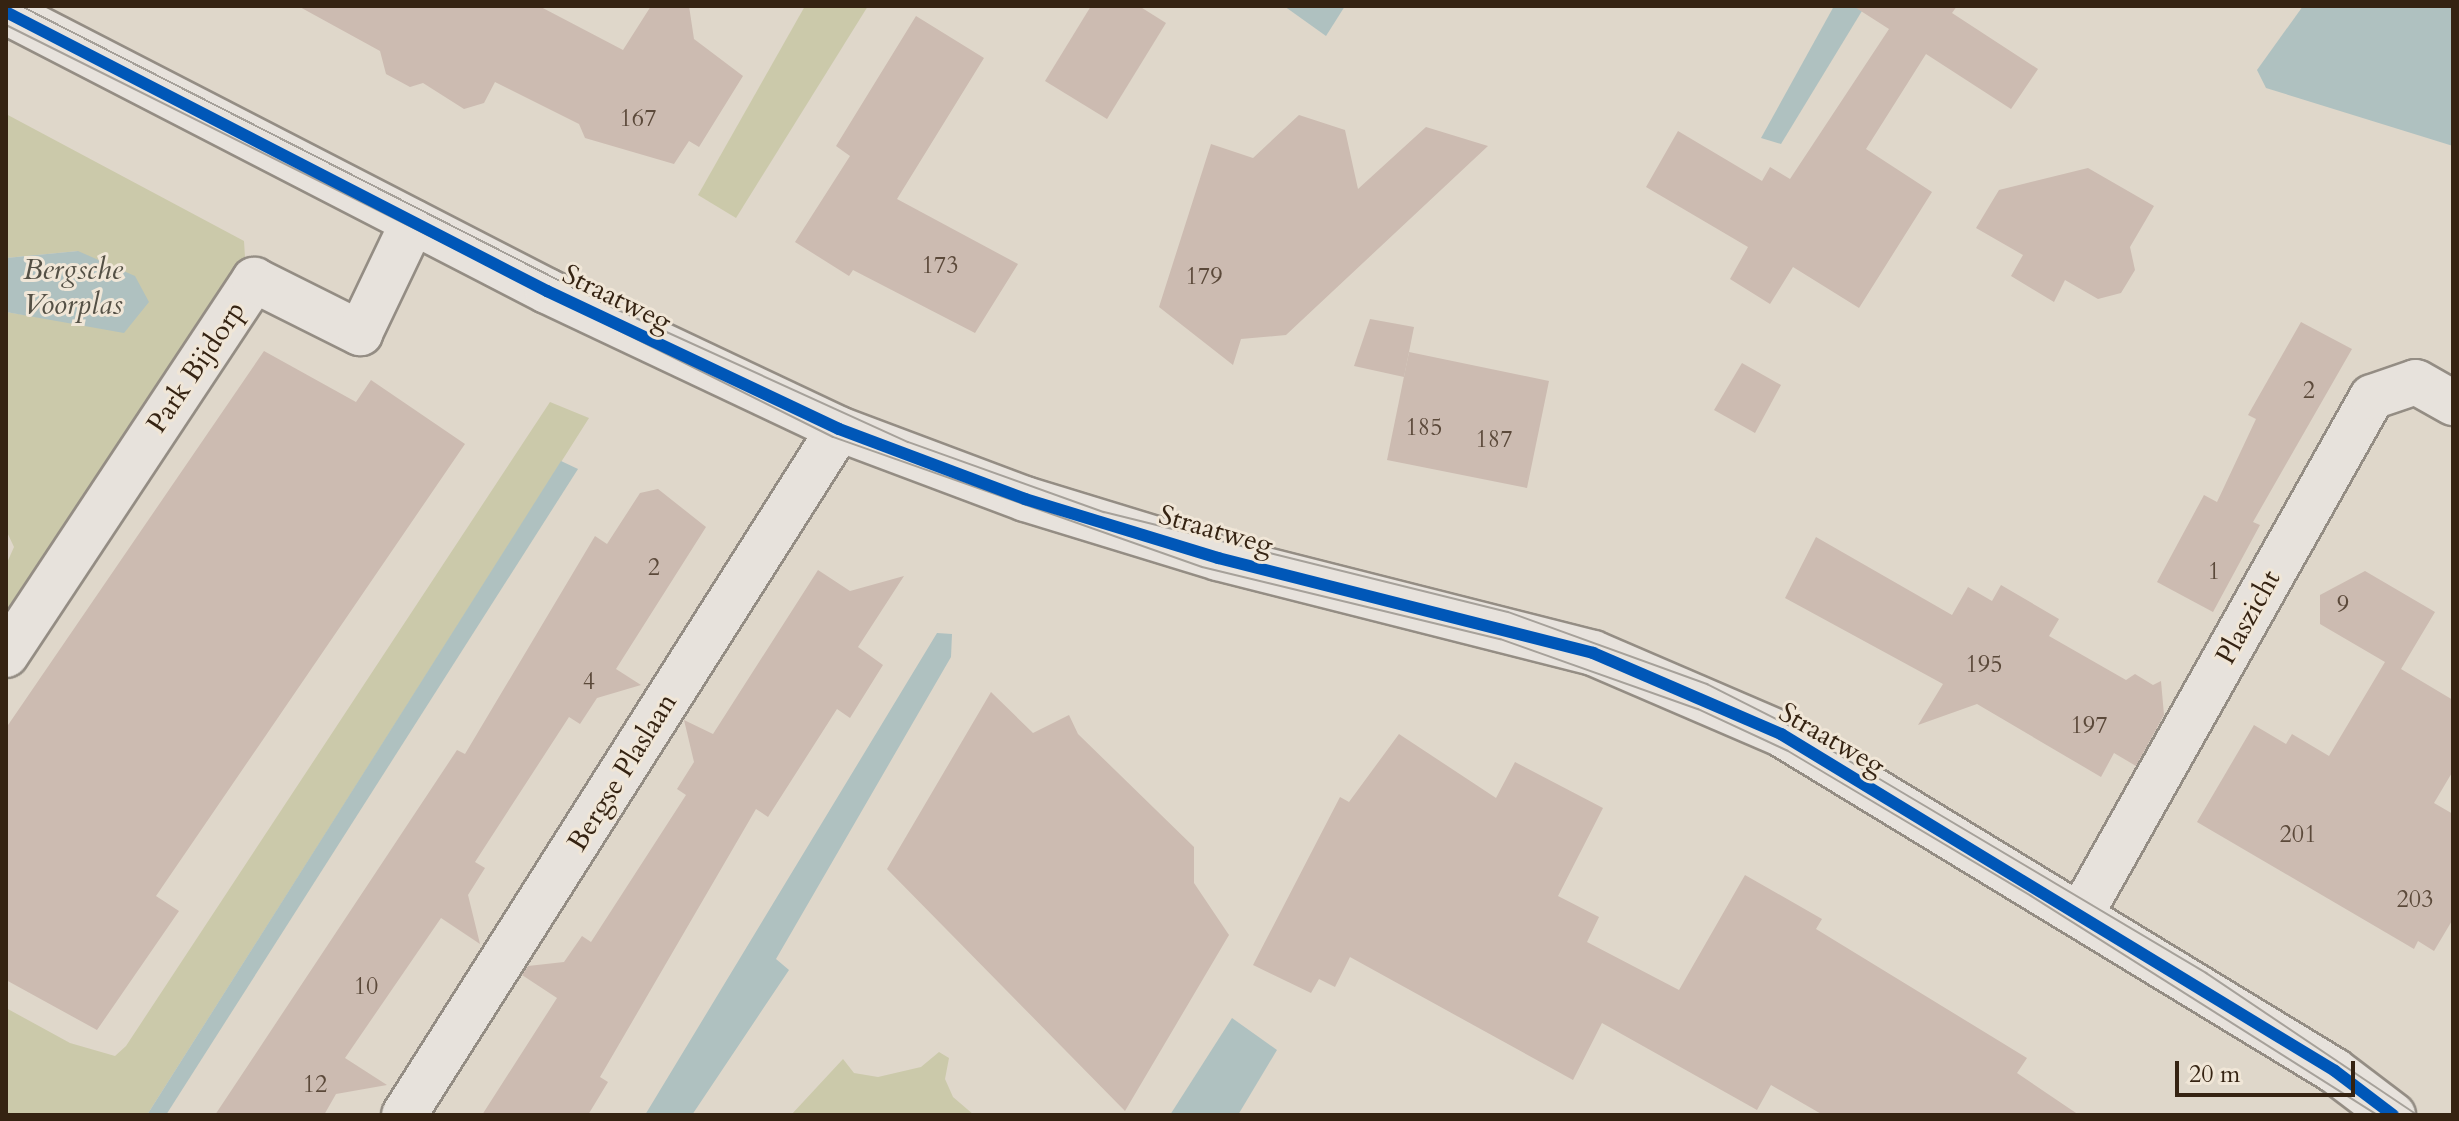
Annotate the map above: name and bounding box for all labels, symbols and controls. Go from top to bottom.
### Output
house number: 167 [620,105,656,133]
water label: Bergsche Voorplas [23,252,123,322]
house number: 173 [922,252,958,280]
street label: Straatweg [557,257,677,339]
house number: 179 [1186,263,1222,291]
street label: Park Bijdorp [140,295,252,439]
house number: 2 [2303,377,2315,405]
house number: 185 [1406,414,1442,442]
house number: 187 [1476,426,1512,454]
street label: Straatweg [1155,498,1277,562]
house number: 2 [648,554,660,582]
house number: 1 [2208,558,2220,586]
street label: Plaszicht [2208,564,2288,670]
house number: 9 [2337,591,2349,619]
house number: 195 [1966,651,2002,679]
house number: 4 [583,668,595,696]
street label: Bergse Plaslaan [560,687,684,857]
street label: Straatweg [1773,695,1891,783]
house number: 197 [2071,712,2107,740]
house number: 201 [2280,821,2316,849]
house number: 203 [2397,886,2433,914]
house number: 10 [354,973,378,1001]
scale bar [2179,1045,2359,1095]
text: 20 m [2189,1058,2240,1091]
house number: 12 [303,1071,327,1099]

